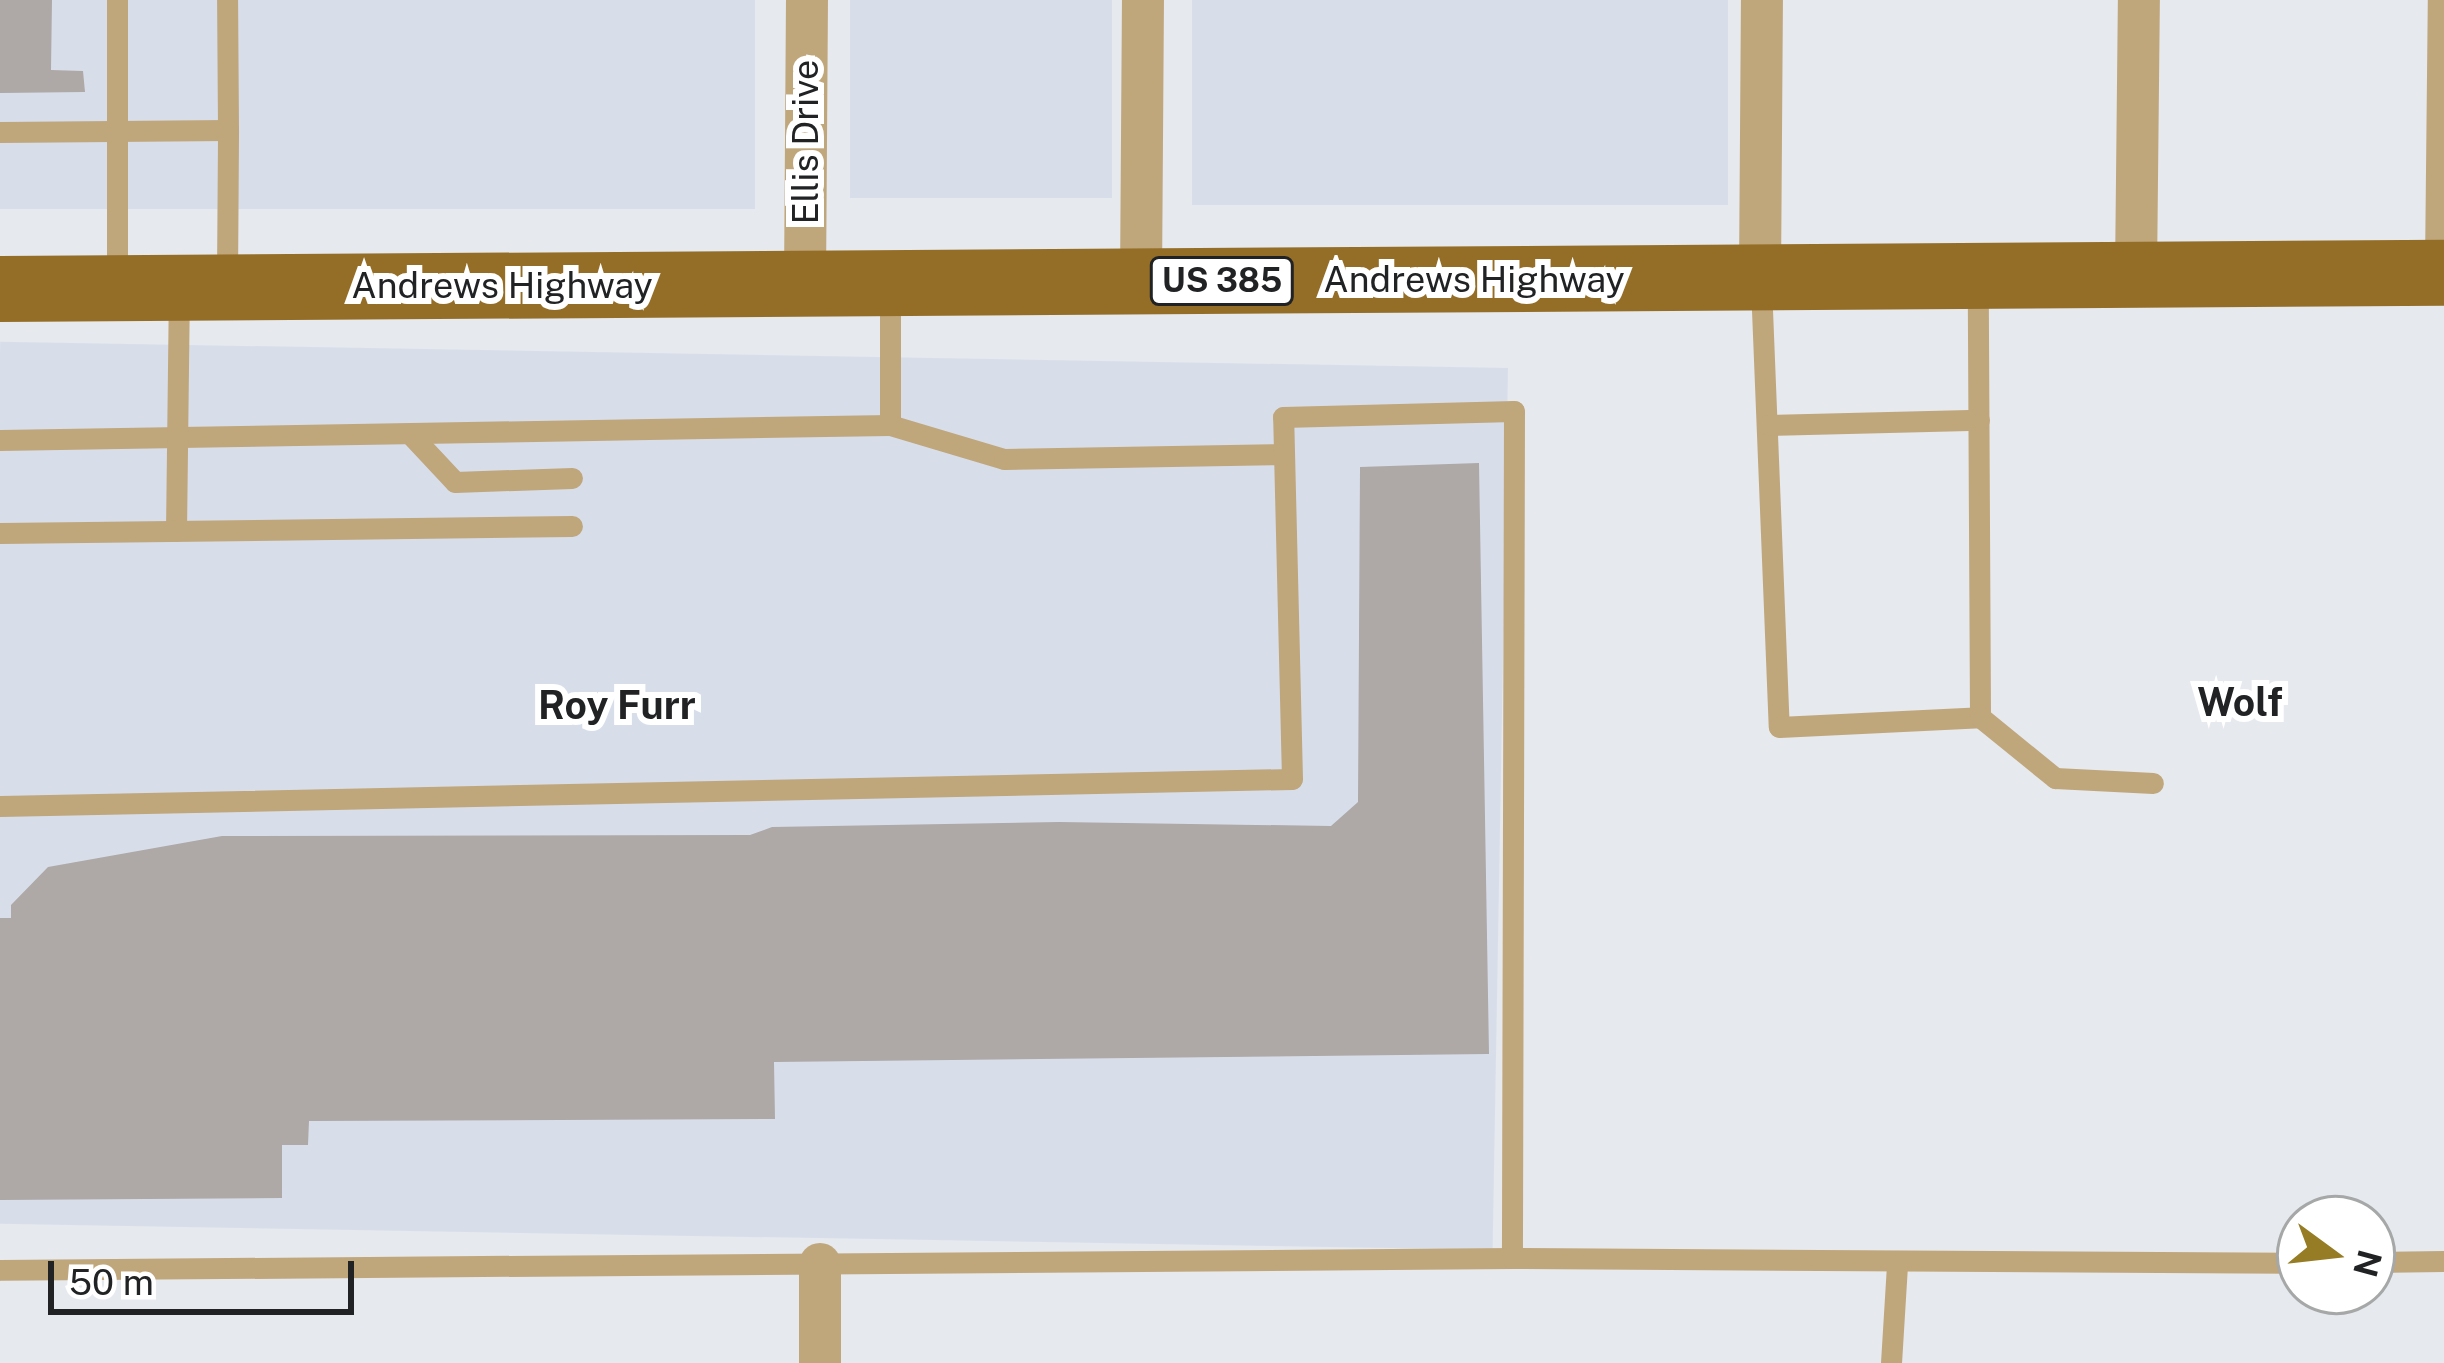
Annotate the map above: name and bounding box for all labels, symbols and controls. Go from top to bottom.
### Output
street label: Ellis Drive [784,60,828,224]
road number: US 385 [1147,254,1297,308]
street label: Andrews Highway [1323,258,1625,302]
street label: Andrews Highway [351,264,653,308]
district label: Wolf [2197,679,2283,725]
district label: Roy Furr [538,682,696,728]
north arrow [2276,1195,2396,1315]
scale bar [54,1237,360,1311]
text: N [2346,1246,2390,1281]
text: 50 m [69,1261,154,1303]

